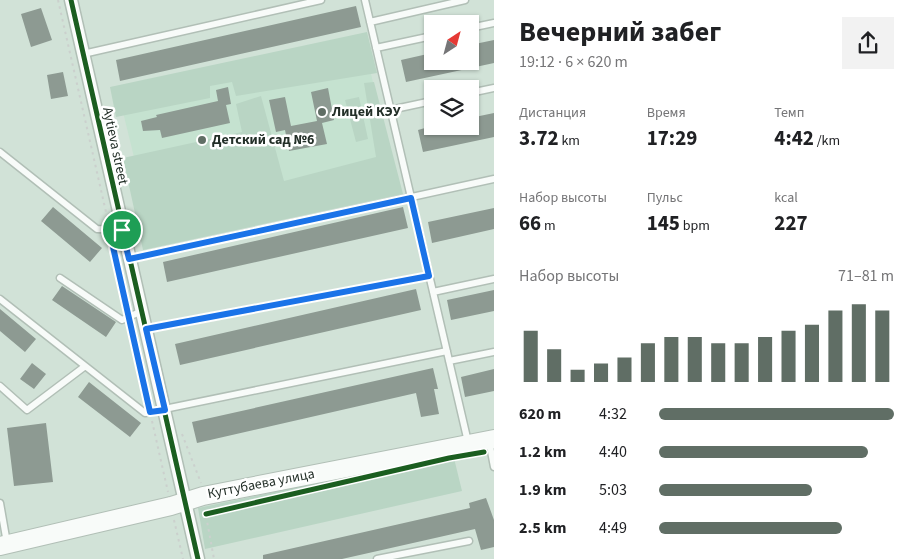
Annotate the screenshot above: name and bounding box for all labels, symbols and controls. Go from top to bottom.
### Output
text: Вечерний забег [519,12,721,52]
north arrow [424,15,479,70]
map controls [424,15,479,135]
button: share [842,17,894,69]
text: 19:12 · 6 × 620 m [519,51,628,73]
button: layers [424,80,479,135]
place label: Лицей КЭУ [331,102,401,122]
text: Дистанция [519,103,586,123]
text: Время [647,103,686,123]
text: Темп [774,103,804,123]
street label: Aytieva street [97,105,133,187]
marker: Лицей КЭУ [316,106,328,118]
text: 3.72 [519,123,559,153]
text: 17:29 [647,123,697,153]
text: 4:42 [774,123,814,153]
place label: Детский сад №6 [212,130,314,150]
text: km [559,131,580,151]
text: /km [814,131,840,151]
marker: Детский сад №6 [196,134,208,146]
text: Набор высоты [519,188,607,208]
text: Пульс [647,188,683,208]
text: kcal [774,188,798,208]
text: 66 [519,208,541,238]
text: 145 [647,208,680,238]
text: 227 [774,208,808,238]
pin [101,209,143,251]
icon: arrive [108,216,136,244]
text: m [541,216,556,236]
text: bpm [680,216,710,236]
text: Набор высоты [519,265,619,287]
text: 71–81 m [838,265,894,287]
text: 620 m [519,403,561,425]
text: 4:32 [599,403,627,425]
text: 1.2 km [519,441,566,463]
text: 4:40 [599,441,627,463]
street label: Куттубаева улица [206,464,316,504]
text: 1.9 km [519,479,566,501]
text: 5:03 [599,479,627,501]
text: 2.5 km [519,517,566,539]
text: 4:49 [599,517,627,539]

